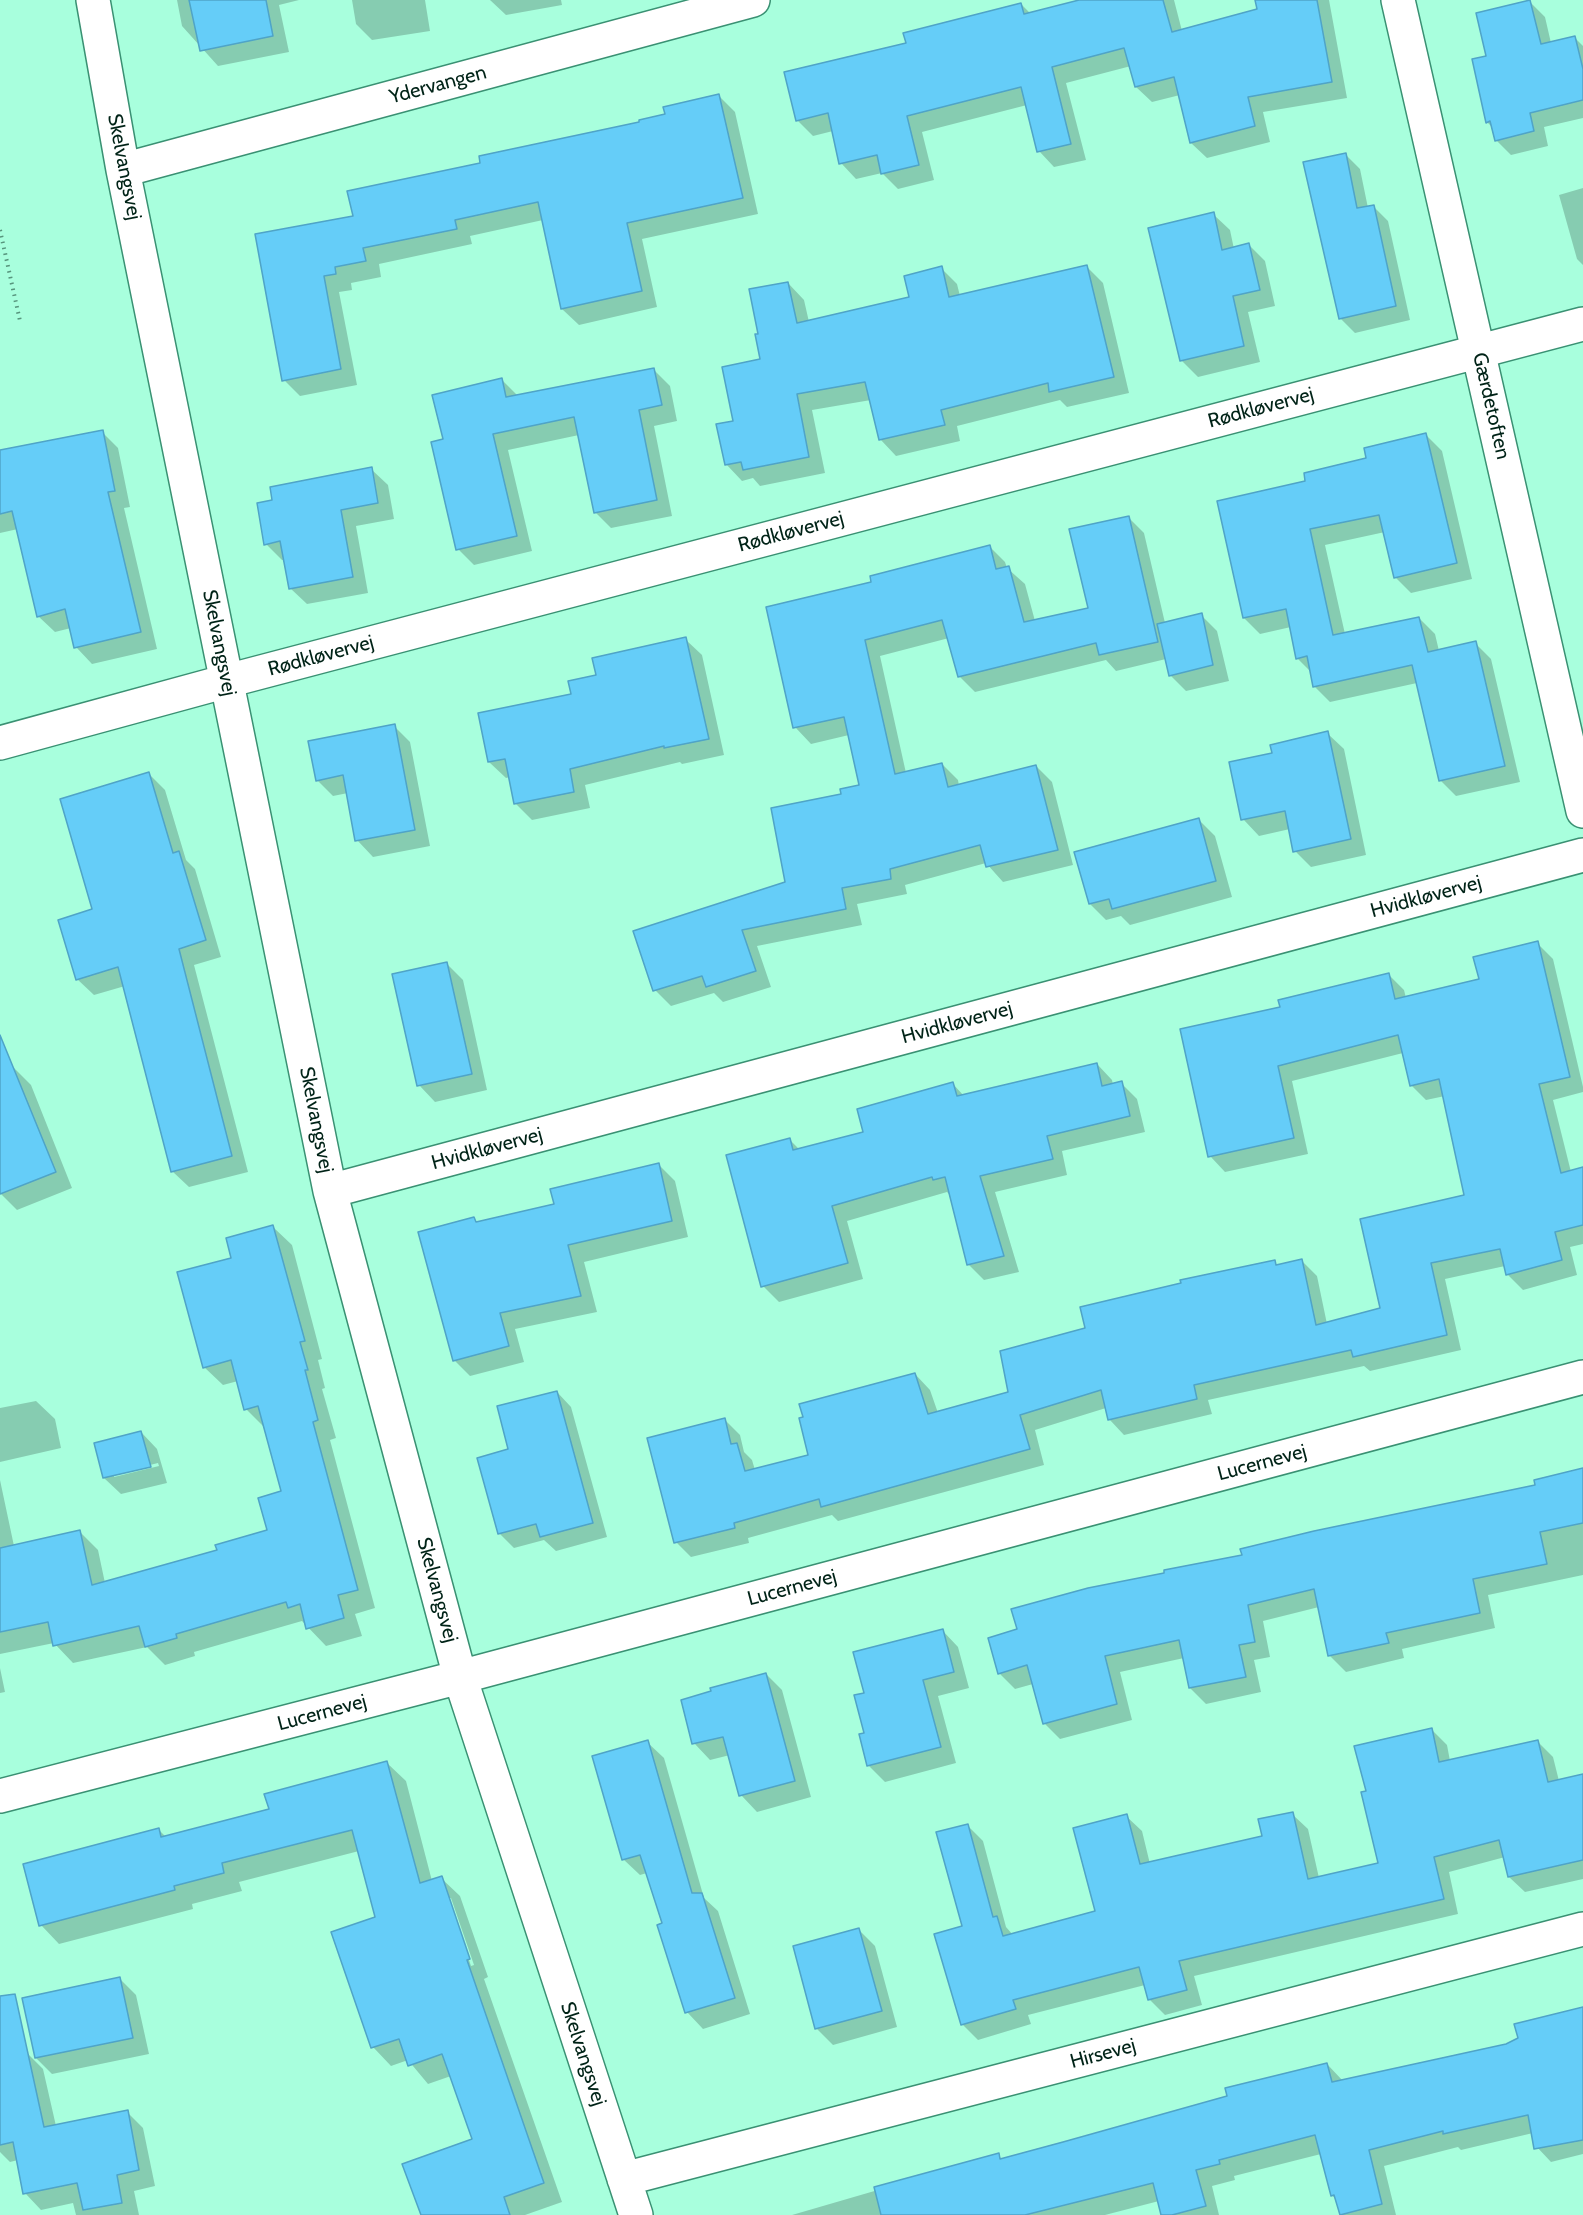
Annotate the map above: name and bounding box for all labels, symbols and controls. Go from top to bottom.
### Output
street label: Ydervangen [387,61,489,109]
street label: Skelvangsvej [102,112,146,222]
street label: Gærdetoften [1467,350,1515,462]
street label: Rødkløvervej [1205,382,1317,434]
street label: Rødkløvervej [735,506,847,558]
street label: Skelvangsvej [197,588,241,698]
street label: Rødkløvervej [265,630,377,682]
street label: Hvidkløvervej [1368,871,1484,923]
street label: Hvidkløvervej [899,997,1015,1049]
street label: Skelvangsvej [294,1065,338,1175]
street label: Hvidkløvervej [429,1123,545,1175]
street label: Lucernevej [1215,1440,1309,1486]
street label: Skelvangsvej [411,1535,463,1645]
street label: Lucernevej [745,1565,839,1611]
street label: Lucernevej [275,1690,369,1736]
street label: Skelvangsvej [555,1999,611,2109]
street label: Hirsevej [1067,2034,1139,2074]

